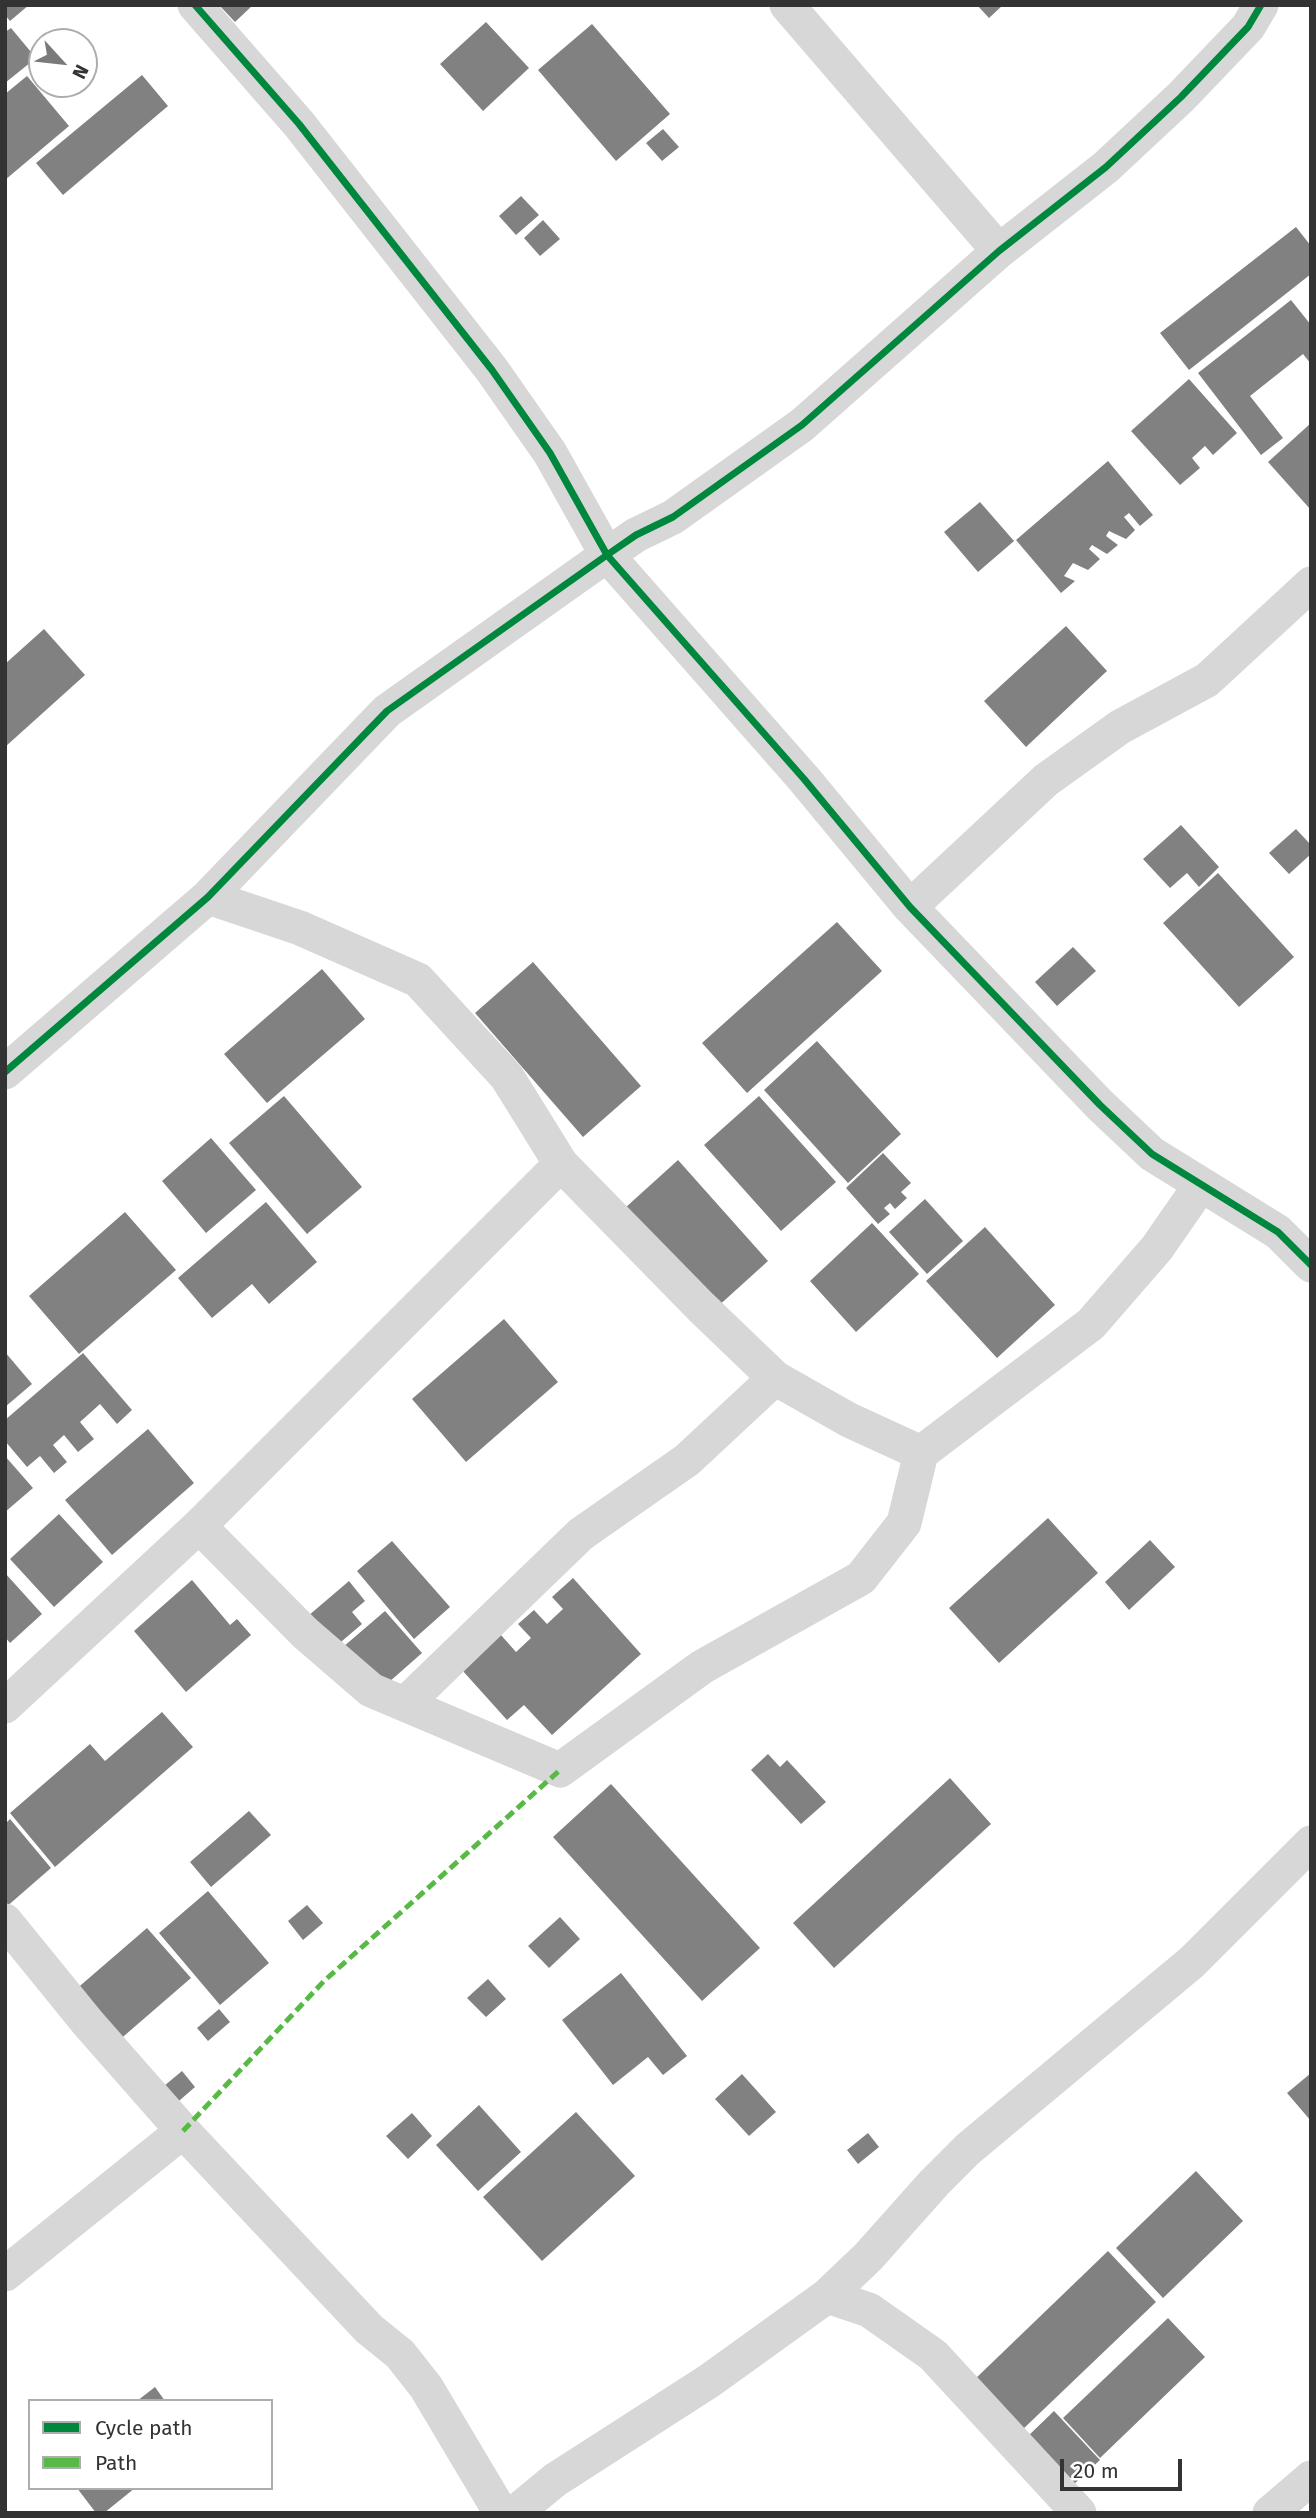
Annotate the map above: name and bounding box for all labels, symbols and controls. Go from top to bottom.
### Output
north arrow [28,28,98,98]
text: N [67,61,93,83]
legend [28,2399,273,2490]
text: Cycle path [95,2415,193,2441]
scale bar [1064,2444,1186,2488]
text: Path [95,2450,137,2476]
text: 20 m [1073,2458,1119,2484]

